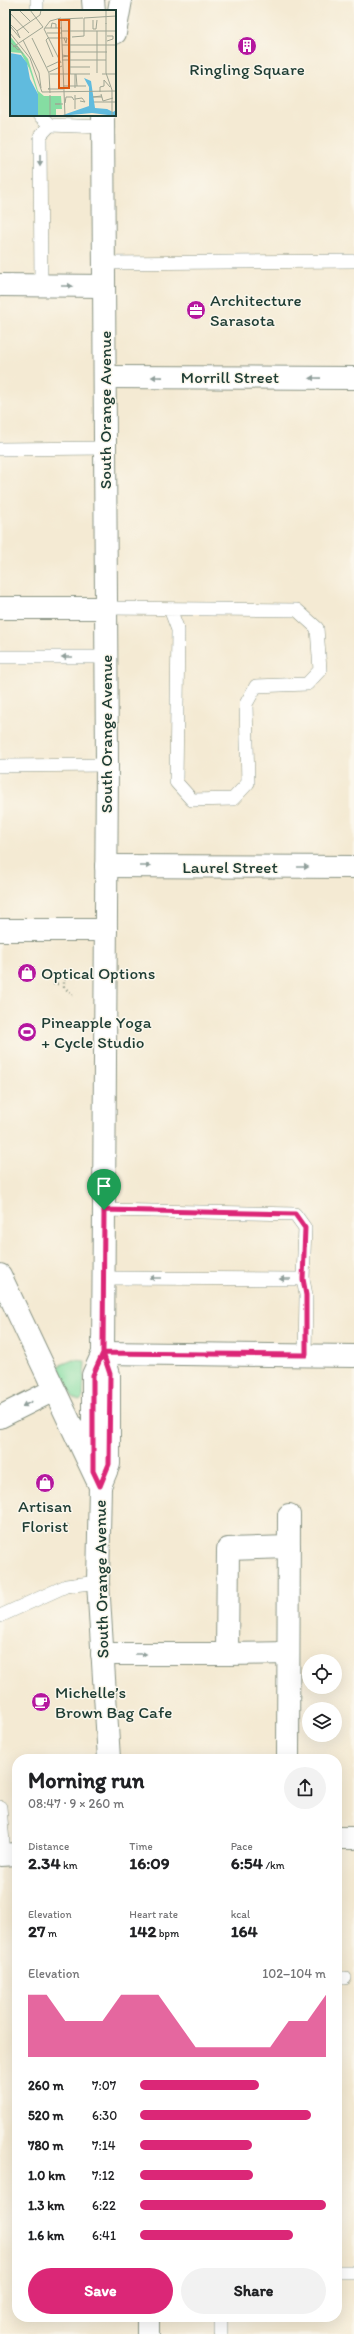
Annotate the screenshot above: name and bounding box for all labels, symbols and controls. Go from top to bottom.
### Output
inset map [10,10,116,116]
building icon: Ringling Square [236,35,258,57]
place label: Ringling Square [189,59,305,79]
one-way arrow [37,154,43,167]
one-way arrow [61,283,74,289]
place label: Architecture Sarasota [210,290,302,330]
office icon: Architecture Sarasota [185,299,207,321]
street label: South Orange Avenue [95,331,115,489]
street label: Morrill Street [181,367,279,387]
one-way arrow [150,374,163,380]
one-way arrow [308,375,321,381]
one-way arrow [60,654,73,660]
street label: South Orange Avenue [96,655,116,813]
street label: Laurel Street [182,857,278,877]
one-way arrow [139,863,152,869]
one-way arrow [297,864,310,870]
shop icon: Optical Options [16,962,38,984]
place label: Optical Options [41,963,155,983]
place label: Pineapple Yoga + Cycle Studio [41,1012,152,1052]
sports icon: Pineapple Yoga + Cycle Studio [16,1021,38,1043]
pin [87,1169,121,1210]
icon: arrive [93,1175,115,1197]
one-way arrow [148,1275,161,1281]
one-way arrow [278,1276,291,1282]
one-way arrow [21,1400,33,1407]
shop icon: Artisan Florist [34,1472,56,1494]
place label: Artisan Florist [18,1496,72,1536]
street label: South Orange Avenue [90,1500,112,1658]
one-way arrow [135,1651,148,1657]
map controls [302,1654,342,1742]
button: locate [302,1654,342,1694]
place label: Michelle’s Brown Bag Cafe [55,1682,172,1722]
cafe icon: Michelle’s Brown Bag Cafe [30,1691,52,1713]
button: layers [302,1702,342,1742]
text: Morning run [28,1767,144,1794]
button: share [284,1767,326,1809]
text: 08:47 · 9 × 260 m [28,1796,124,1811]
text: Distance [28,1840,69,1853]
text: Time [129,1840,153,1853]
text: Pace [231,1840,253,1853]
text: 2.34 [28,1853,61,1873]
text: 16:09 [129,1853,170,1873]
text: 6:54 [231,1853,263,1873]
text: km [61,1859,78,1872]
text: /km [263,1859,285,1872]
text: Elevation [28,1908,72,1921]
text: Heart rate [129,1908,178,1921]
text: kcal [231,1908,250,1921]
text: 27 [28,1921,45,1941]
text: 142 [129,1921,156,1941]
text: 164 [231,1921,258,1941]
text: m [45,1927,57,1940]
text: bpm [156,1927,179,1940]
text: Elevation [28,1966,80,1981]
text: 102–104 m [262,1966,326,1981]
text: 260 m [28,2078,64,2093]
text: 7:07 [92,2078,116,2093]
text: 520 m [28,2108,64,2123]
text: 6:30 [92,2108,117,2123]
text: 780 m [28,2138,63,2153]
text: 7:14 [92,2138,115,2153]
text: 1.0 km [28,2168,65,2183]
text: 7:12 [92,2168,115,2183]
text: 1.3 km [28,2198,64,2213]
text: 6:22 [92,2198,116,2213]
text: 1.6 km [28,2228,64,2243]
text: 6:41 [92,2228,116,2243]
button: Save [28,2268,173,2314]
button: Share [181,2268,326,2314]

